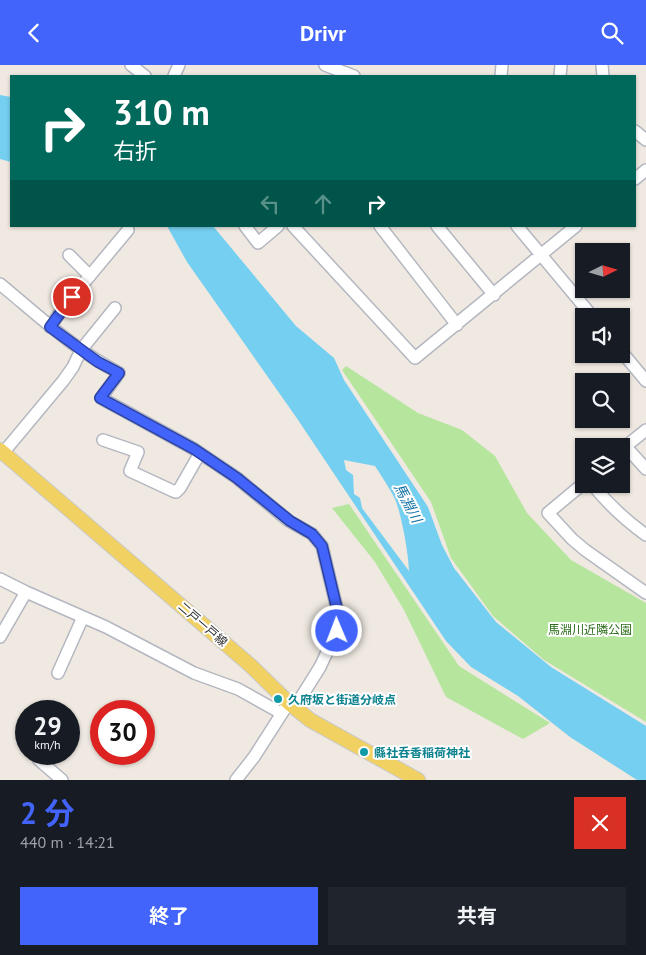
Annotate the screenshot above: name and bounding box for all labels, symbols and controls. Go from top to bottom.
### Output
icon: back [20,19,48,47]
text: Drivr [300,19,346,47]
icon: search [598,19,626,47]
text: 310 m [113,89,210,135]
icon: right [30,95,95,160]
text: 右折 [113,137,157,165]
icon: left [256,190,284,218]
icon: ahead [309,190,337,218]
icon: right [362,190,390,218]
north arrow [575,243,630,297]
map controls [575,243,630,493]
pin [51,276,93,318]
icon: arrive [58,283,86,311]
button: sound [575,308,630,363]
button: search [575,373,630,428]
button: layers [575,438,630,493]
water label: 馬淵川 [390,480,427,528]
street label: 二戸一戸線 [175,599,231,649]
position arrow [310,604,362,656]
park label: 馬淵川近隣公園 [548,622,632,637]
place label: 久府坂と街道分岐点 [288,692,396,707]
marker: 久府坂と街道分岐点 [272,693,284,705]
speed limit sign: 30 [90,700,155,765]
text: 29 [33,710,62,742]
text: km/h [34,737,61,752]
place label: 縣社呑香稲荷神社 [374,745,470,760]
marker: 縣社呑香稲荷神社 [358,746,370,758]
text: 2 分 [20,793,75,832]
button: close [574,797,626,849]
text: 440 m · 14:21 [20,832,115,852]
button: 終了 [20,887,318,945]
button: 共有 [328,887,626,945]

